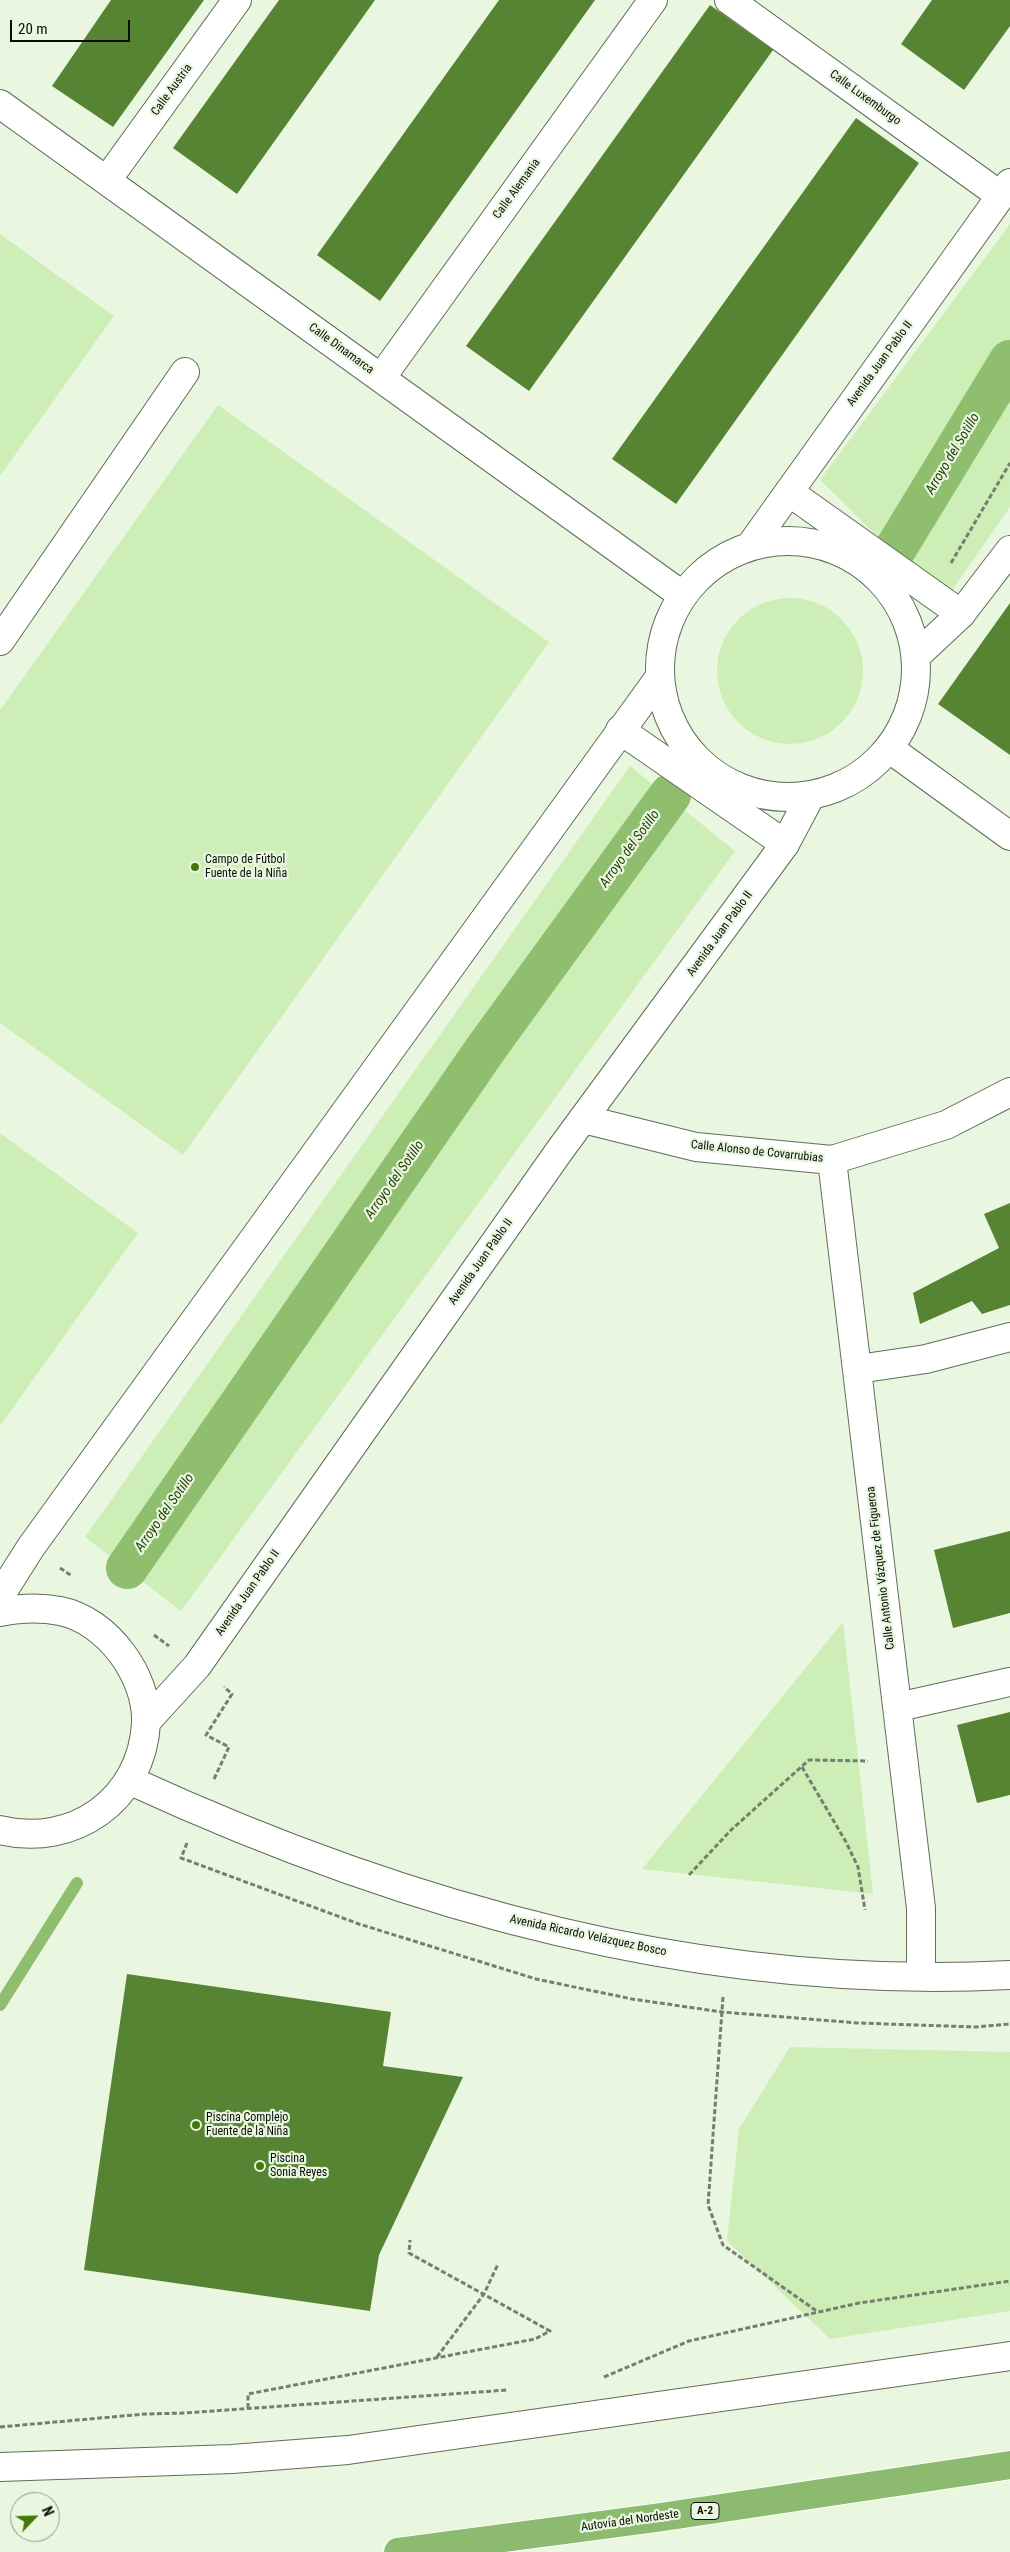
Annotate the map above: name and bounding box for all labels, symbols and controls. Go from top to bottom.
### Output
scale bar [12,10,132,42]
text: 20 m [18,20,48,38]
street label: Calle Austria [148,61,196,119]
street label: Calle Luxemburgo [827,67,903,129]
street label: Calle Alemania [490,156,544,222]
street label: Avenida Juan Pablo II [844,318,916,410]
street label: Calle Dinamarca [306,320,376,378]
water label: Arroyo del Sotillo [922,410,984,498]
water label: Arroyo del Sotillo [596,807,664,891]
place label: Campo de Fútbol Fuente de la Niña [205,853,287,881]
marker: Campo de Fútbol Fuente de la Niña [189,861,201,873]
street label: Avenida Juan Pablo II [684,888,756,980]
water label: Arroyo del Sotillo [362,1138,428,1222]
street label: Calle Alonso de Covarrubias [690,1138,824,1166]
street label: Avenida Juan Pablo II [446,1216,516,1308]
water label: Arroyo del Sotillo [132,1471,198,1555]
street label: Calle Antonio Vázquez de Figueroa [864,1486,898,1650]
street label: Avenida Juan Pablo II [213,1547,283,1639]
street label: Avenida Ricardo Velázquez Bosco [508,1912,668,1960]
place label: Piscina Complejo Fuente de la Niña [206,2111,288,2139]
marker: Piscina Complejo Fuente de la Niña [190,2119,202,2131]
place label: Piscina Sonia Reyes [270,2152,327,2180]
marker: Piscina Sonia Reyes [254,2160,266,2172]
north arrow [10,2492,60,2542]
road number: A-2 [691,2502,719,2520]
text: N [39,2504,57,2518]
street label: Autovía del Nordeste [580,2507,680,2535]

